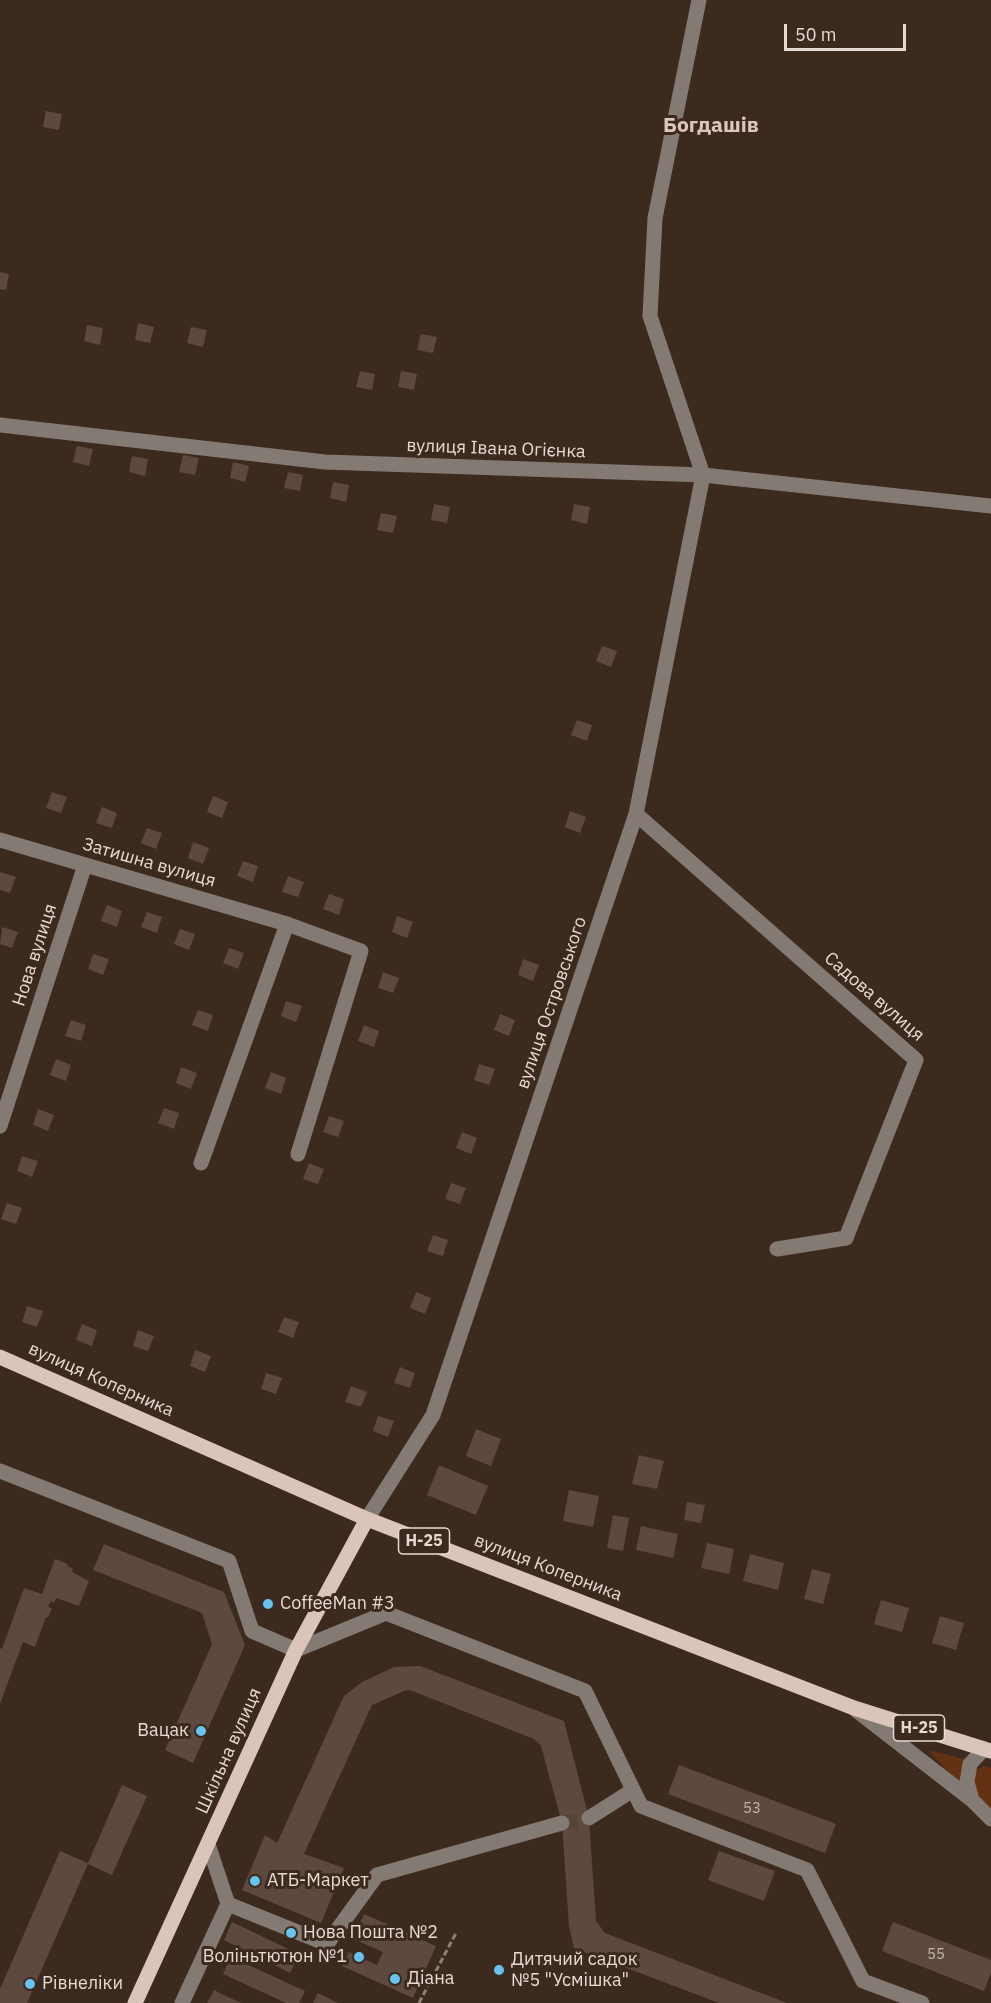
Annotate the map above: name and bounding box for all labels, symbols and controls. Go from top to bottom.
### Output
scale bar [787,12,908,50]
text: 50 m [795,23,837,46]
district label: Богдашів [663,113,759,139]
street label: вулиця Івана Огієнка [406,435,586,463]
street label: Затишна вулиця [80,834,218,892]
street label: Нова вулиця [8,901,62,1009]
street label: вулиця Островського [512,914,592,1092]
street label: Садова вулиця [820,948,928,1046]
street label: вулиця Коперника [25,1338,177,1422]
road number: Н-25 [398,1528,450,1554]
street label: вулиця Коперника [471,1530,625,1606]
place label: CoffeeMan #3 [280,1593,395,1615]
marker: CoffeeMan #3 [261,1597,275,1611]
street label: Шкільна вулиця [192,1685,266,1817]
road number: Н-25 [894,1715,944,1741]
place label: Вацак [137,1720,189,1742]
marker: Вацак [194,1724,208,1738]
house number: 53 [743,1800,761,1818]
place label: АТБ-Маркет [267,1870,369,1892]
marker: АТБ-Маркет [248,1874,262,1888]
place label: Нова Пошта №2 [303,1922,438,1944]
marker: Нова Пошта №2 [284,1926,298,1940]
place label: Воліньтютюн №1 [203,1946,347,1968]
house number: 55 [927,1946,945,1964]
place label: Дитячий садок №5 "Усмішка" [511,1949,638,1992]
marker: Воліньтютюн №1 [352,1950,366,1964]
marker: Дитячий садок №5 "Усмішка" [492,1963,506,1977]
place label: Дiана [407,1968,454,1990]
marker: Дiана [388,1972,402,1986]
place label: Рівнеліки [42,1973,123,1995]
marker: Рівнеліки [23,1977,37,1991]

